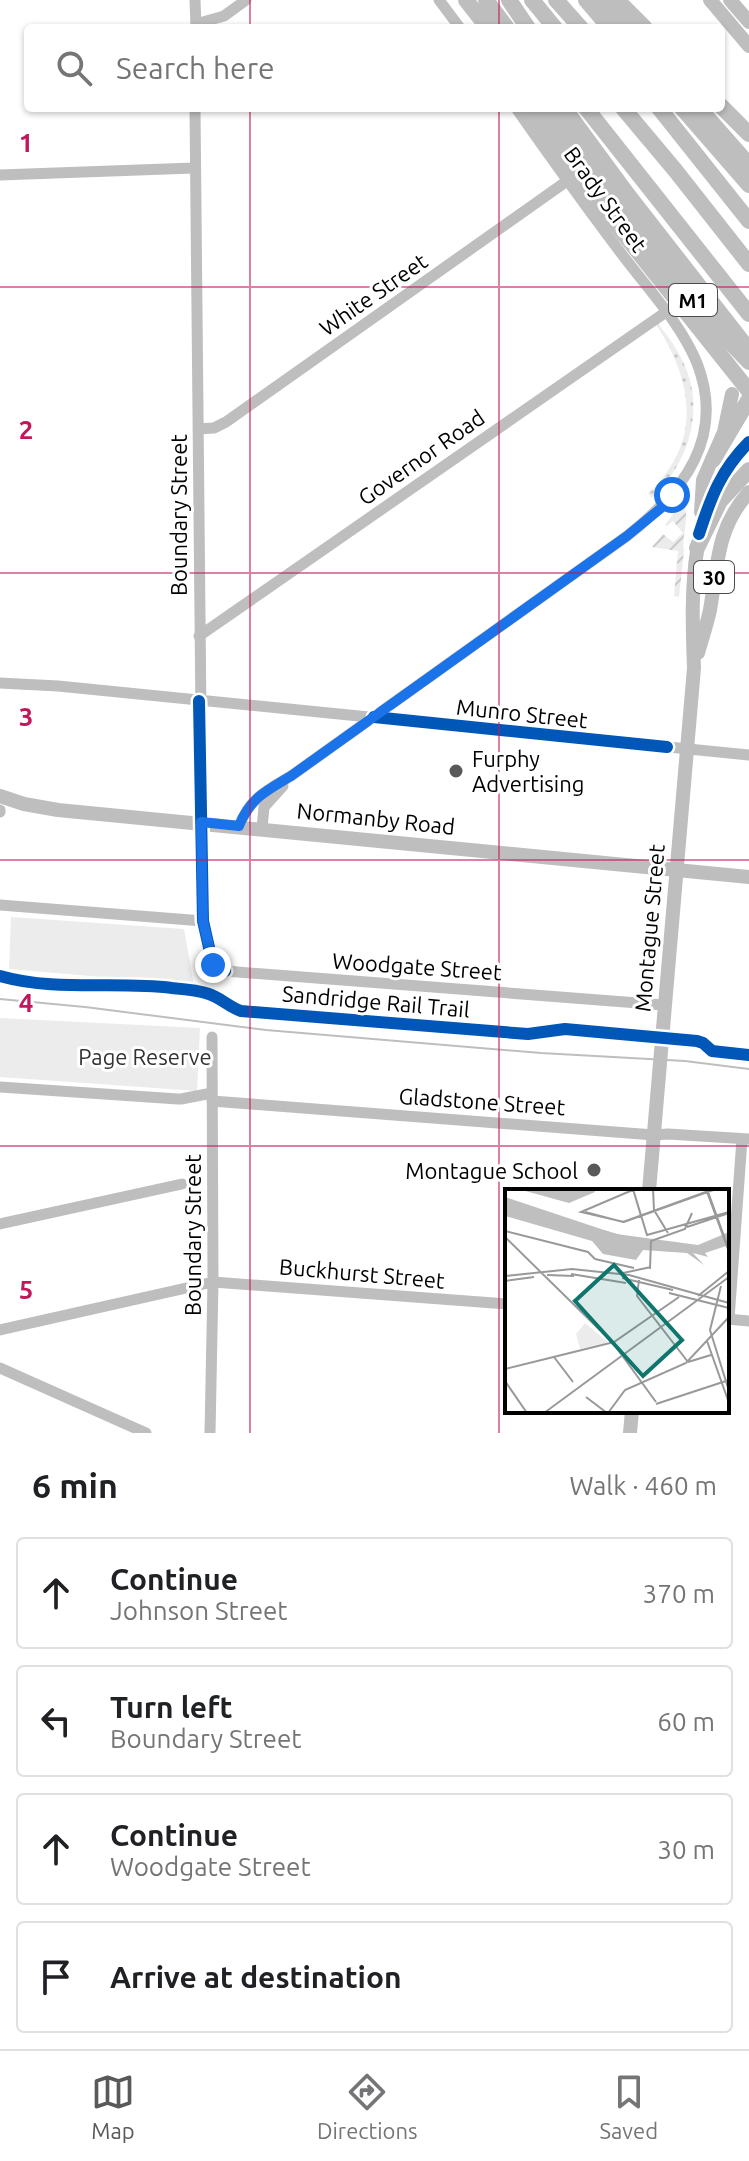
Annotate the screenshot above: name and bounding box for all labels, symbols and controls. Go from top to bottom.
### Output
search box [24,24,725,112]
icon: search [52,46,96,90]
text: Search here [116,51,275,85]
text: 1 [19,128,33,157]
street label: Brady Street [560,142,653,257]
street label: White Street [314,248,432,340]
road number: M1 [669,284,717,316]
street label: Governor Road [353,404,489,510]
text: 2 [19,415,33,444]
street label: Boundary Street [166,434,191,596]
route start [654,477,690,513]
road number: 30 [694,561,734,593]
street label: Munro Street [455,694,589,732]
text: 3 [19,702,33,731]
place label: Furphy Advertising [472,746,584,796]
marker: Furphy Advertising [447,762,465,780]
street label: Normanby Road [296,797,456,839]
street label: Montague Street [629,843,669,1013]
route end [195,947,231,983]
street label: Woodgate Street [331,948,503,984]
street label: Sandridge Rail Trail [281,980,471,1022]
text: 4 [19,988,33,1017]
park label: Page Reserve [78,1044,212,1069]
street label: Gladstone Street [398,1083,566,1119]
street label: Boundary Street [180,1154,205,1316]
place label: Montague School [405,1158,578,1183]
marker: Montague School [585,1161,603,1179]
inset map [505,1189,729,1413]
street label: Buckhurst Street [278,1253,446,1293]
text: 5 [19,1275,33,1304]
text: 6 min [32,1466,118,1504]
text: Walk · 460 m [569,1471,717,1500]
text: Continue [110,1562,238,1596]
icon: ahead [34,1571,78,1615]
text: 370 m [643,1579,715,1608]
text: Johnson Street [110,1596,288,1625]
text: Turn left [110,1690,232,1724]
icon: left [34,1699,78,1743]
text: 60 m [657,1707,715,1736]
text: Boundary Street [110,1724,302,1753]
text: Continue [110,1818,238,1852]
icon: ahead [34,1827,78,1871]
text: 30 m [657,1835,715,1864]
text: Woodgate Street [110,1852,311,1881]
icon: arrive [34,1955,78,1999]
text: Arrive at destination [110,1960,402,1994]
tab: Map [91,2070,135,2143]
tab: Directions [317,2070,418,2143]
tab: Saved [599,2070,658,2143]

